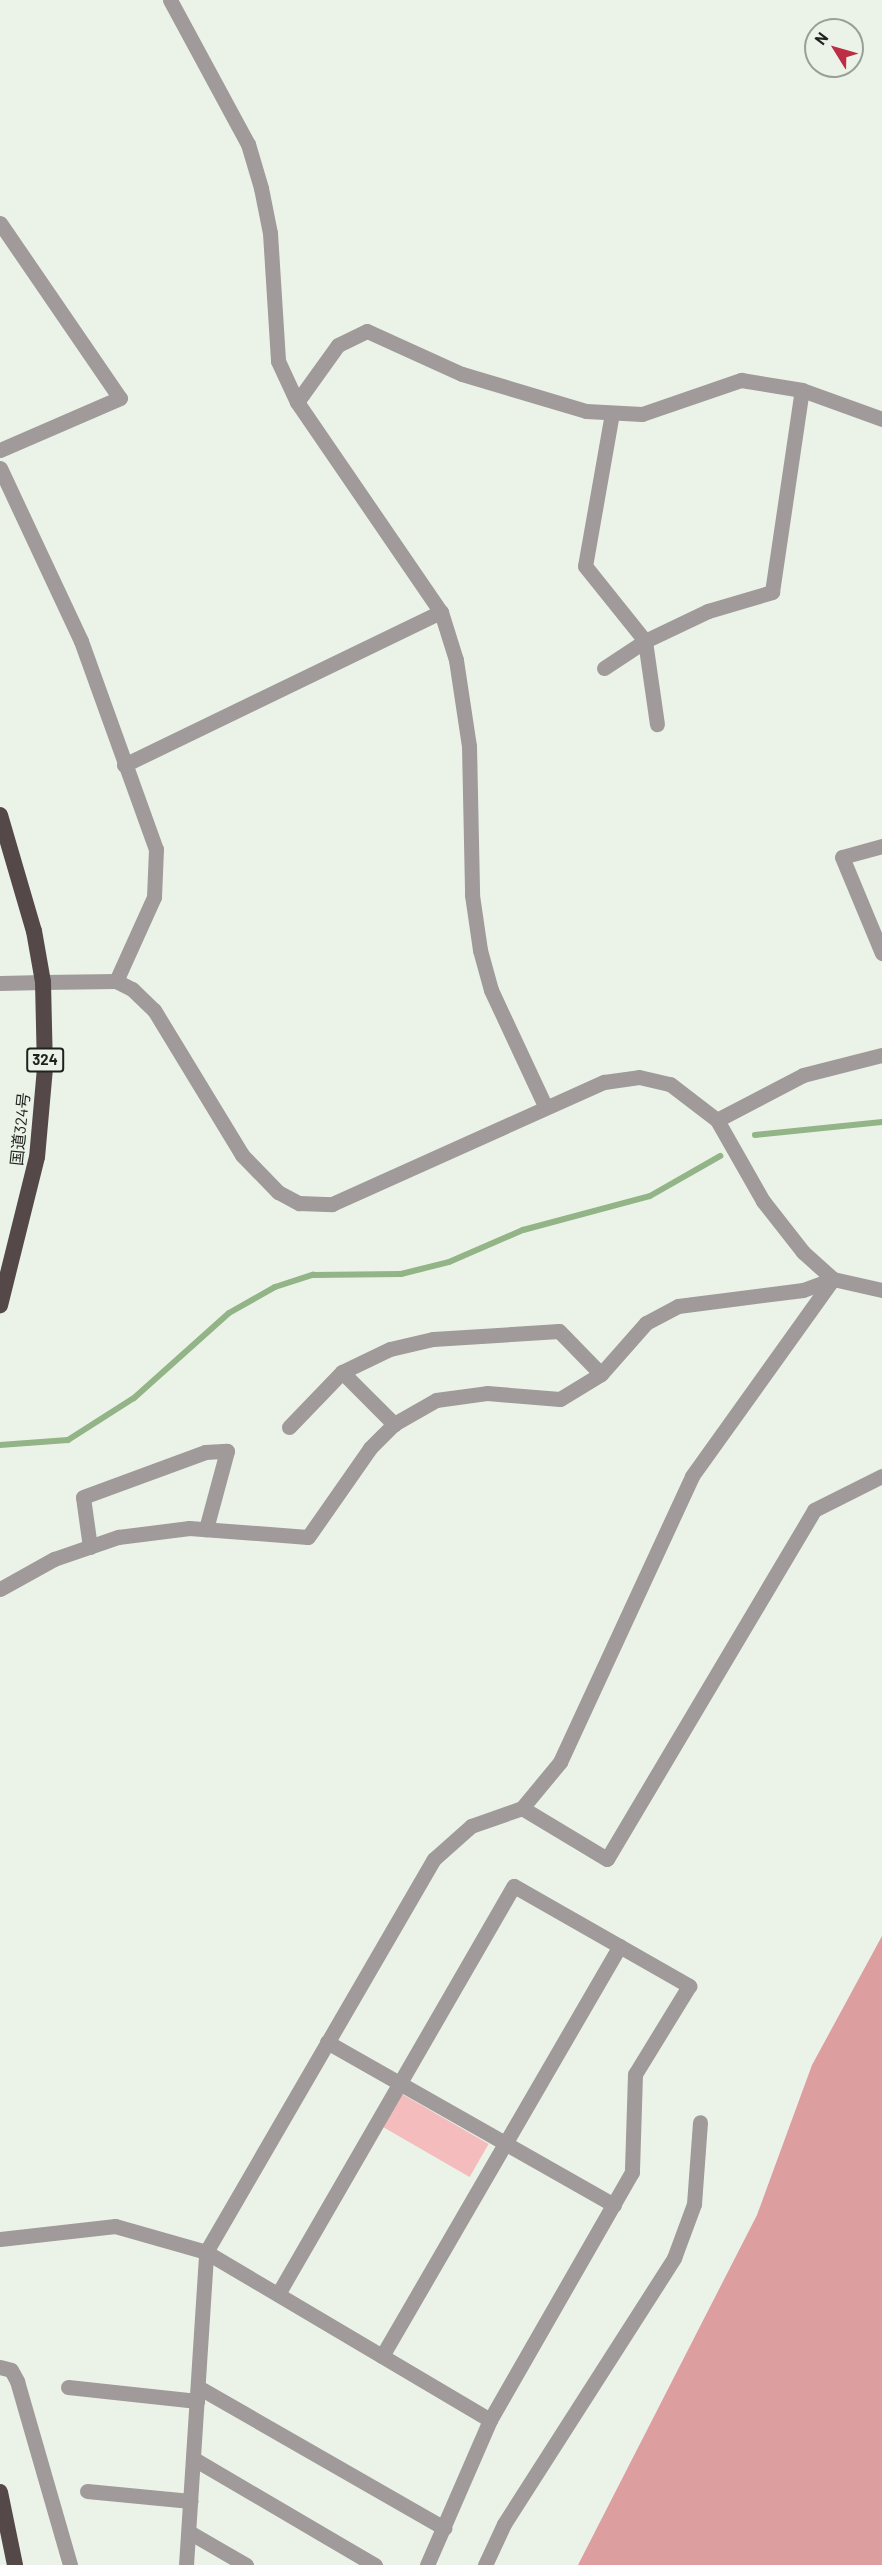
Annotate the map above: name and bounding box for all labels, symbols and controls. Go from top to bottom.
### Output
north arrow [804,18,864,78]
text: N [810,28,832,48]
road number: 324 [26,1048,64,1072]
street label: 国道324号 [7,1091,33,1167]

